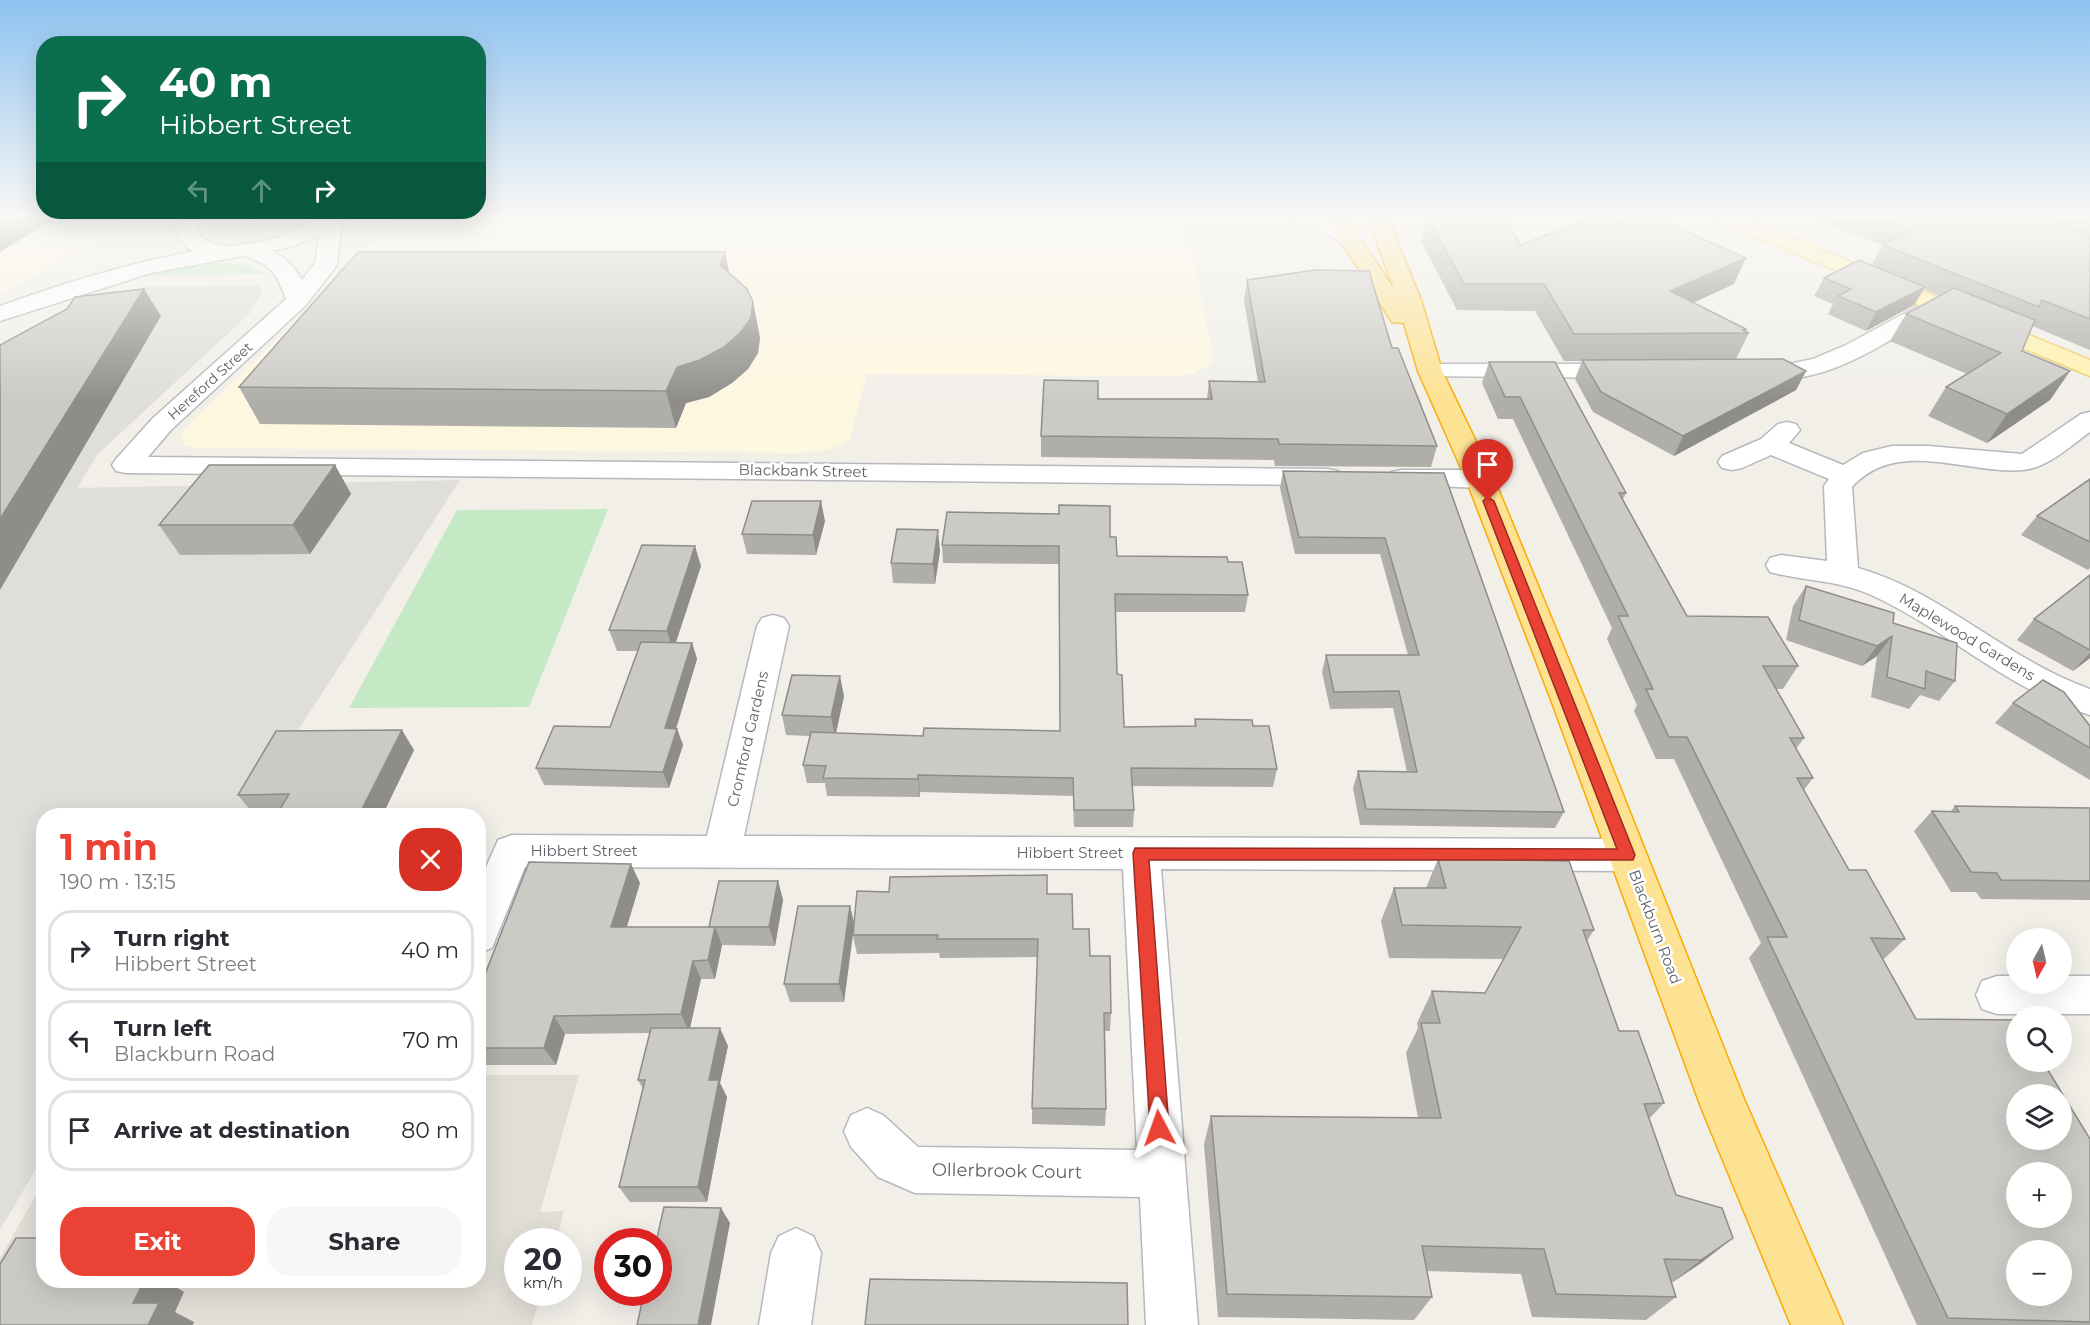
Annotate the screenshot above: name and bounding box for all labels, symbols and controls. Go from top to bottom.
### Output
text: 40 m [159,56,272,108]
icon: right [60,60,138,138]
text: Hibbert Street [159,108,352,141]
icon: left [182,174,215,207]
icon: ahead [245,174,278,207]
icon: right [308,174,341,207]
street label: Hereford Street [164,338,256,424]
pin [1462,439,1513,501]
icon: arrive [1471,448,1504,481]
street label: Blackbank Street [738,460,868,481]
street label: Maplewood Gardens [1896,588,2039,685]
street label: Cromford Gardens [723,669,772,809]
text: 1 min [60,825,158,869]
button: close [399,828,462,891]
street label: Hibbert Street [530,841,638,860]
street label: Hibbert Street [1016,843,1124,862]
street label: Blackburn Road [1625,867,1686,987]
text: 190 m · 13:15 [60,870,176,894]
text: Turn right [114,925,229,952]
north arrow [2006,928,2072,994]
map controls [2006,928,2072,1306]
icon: right [63,934,96,967]
text: 40 m [401,937,459,964]
text: Hibbert Street [114,952,257,976]
button: search [2006,1006,2072,1072]
text: Turn left [114,1015,212,1042]
icon: left [63,1024,96,1057]
text: 70 m [403,1027,459,1054]
text: Blackburn Road [114,1042,275,1066]
button: layers [2006,1084,2072,1150]
position arrow [1127,1096,1191,1160]
icon: arrive [63,1114,96,1147]
text: Arrive at destination [114,1117,350,1144]
text: 80 m [401,1117,459,1144]
street label: Ollerbrook Court [932,1159,1082,1183]
button: + [2006,1162,2072,1228]
button: Exit [60,1207,255,1276]
button: Share [267,1207,462,1276]
speed limit sign: 30 [594,1228,672,1306]
button: − [2006,1240,2072,1306]
text: 20 [524,1241,562,1278]
text: km/h [523,1273,563,1292]

